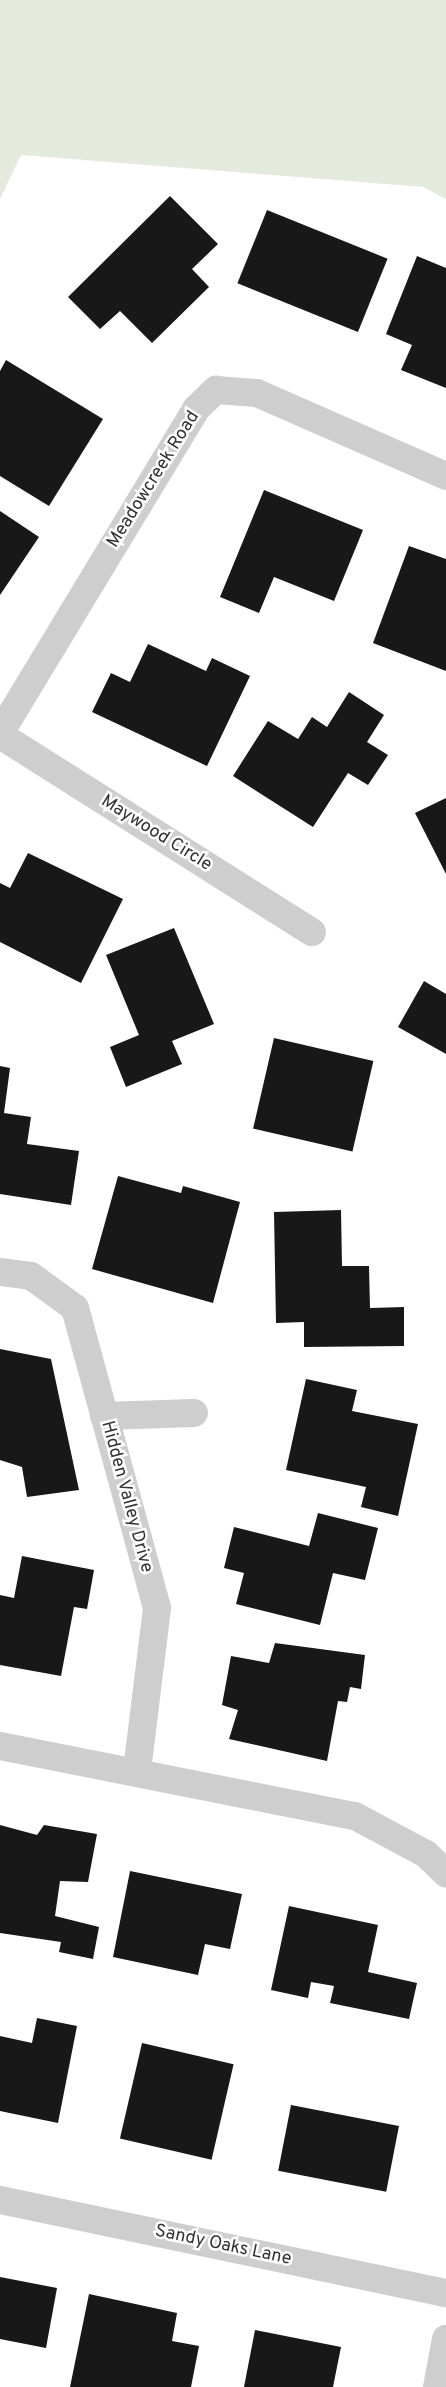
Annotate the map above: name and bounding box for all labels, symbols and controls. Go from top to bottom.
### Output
street label: Meadowcreek Road [103,408,205,552]
street label: Maywood Circle [97,791,215,877]
street label: Hidden Valley Drive [95,1419,157,1575]
street label: Sandy Oaks Lane [153,2221,293,2271]

